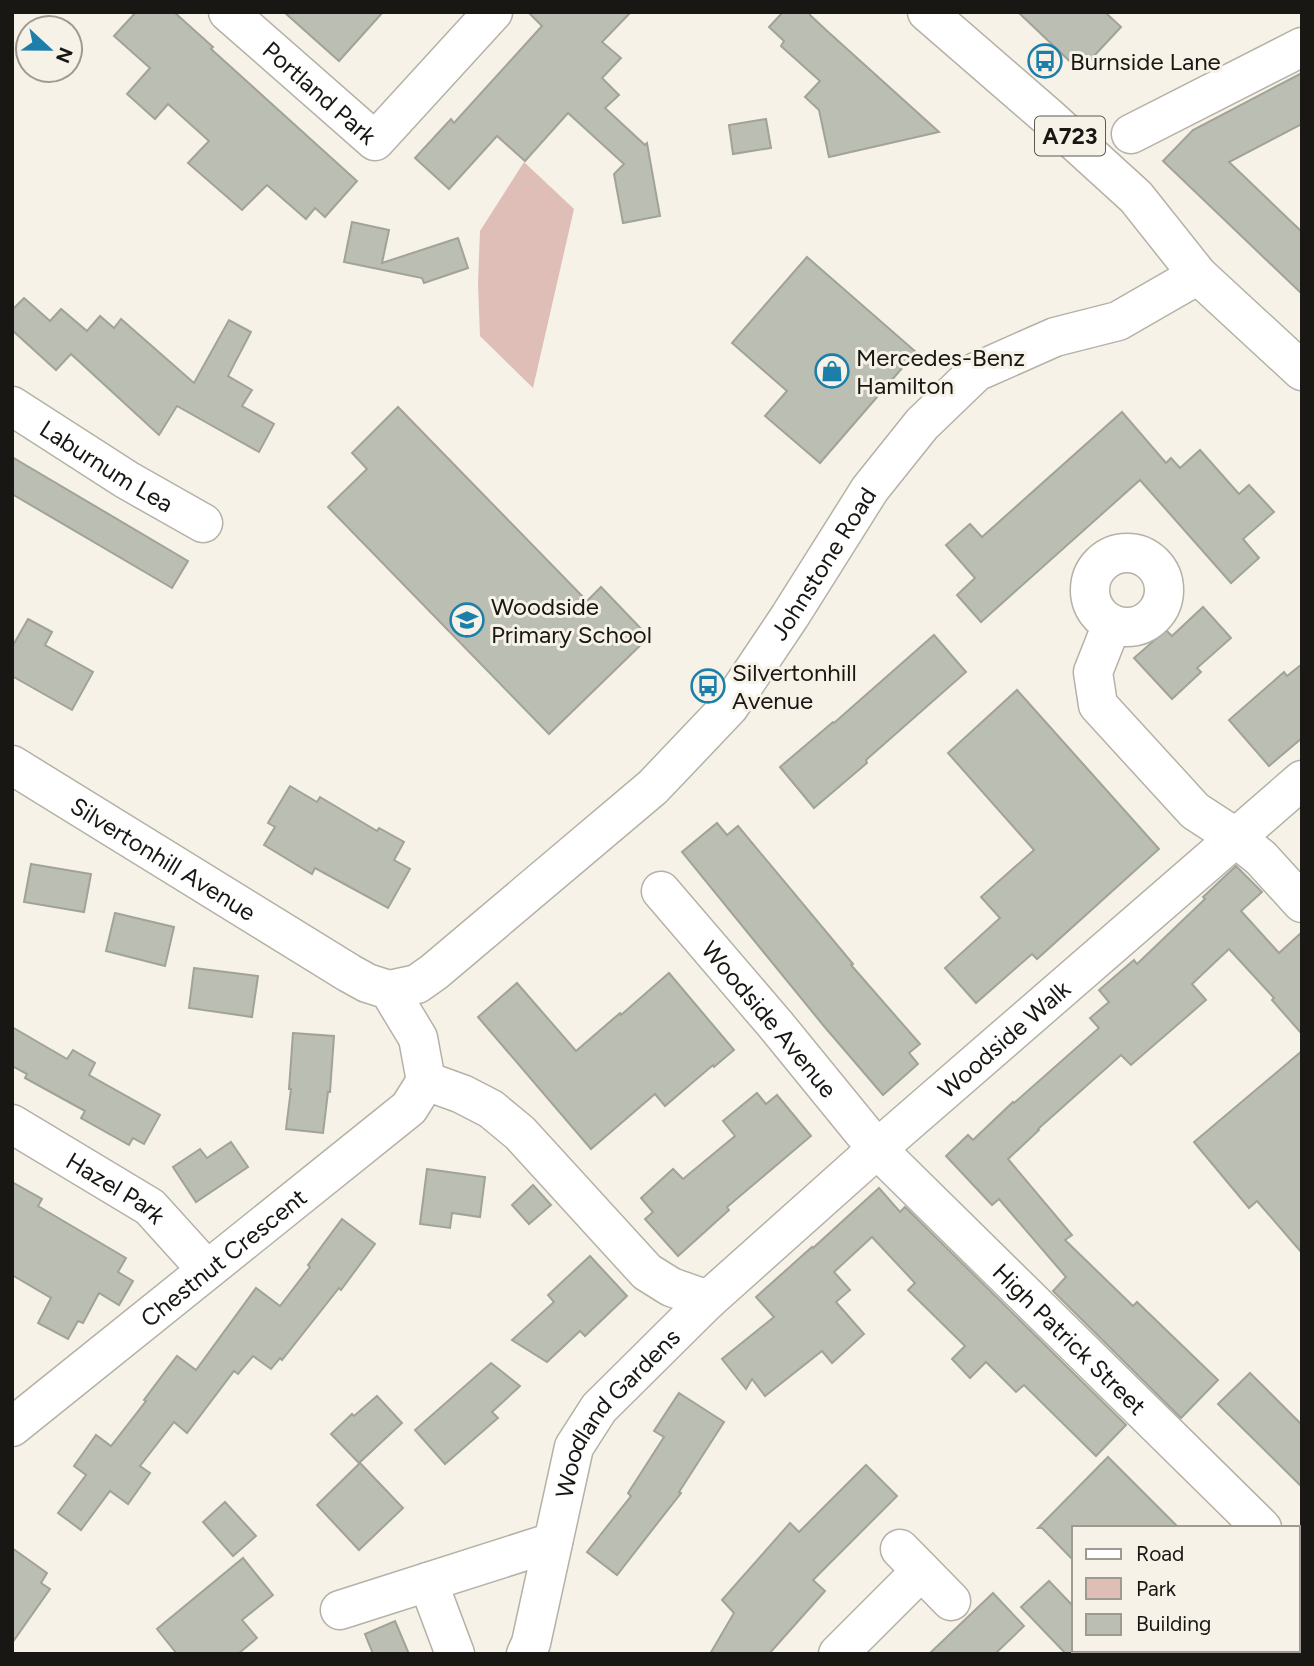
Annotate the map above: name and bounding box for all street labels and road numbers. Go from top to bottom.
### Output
street label: Portland Park [257,35,383,150]
road number: A723 [1035,116,1105,155]
street label: Laburnum Lea [35,413,178,518]
street label: Johnstone Road [764,482,882,645]
street label: Silvertonhill Avenue [66,790,261,927]
street label: Woodside Avenue [696,935,843,1103]
street label: Woodside Walk [932,974,1076,1104]
street label: Hazel Park [61,1146,172,1230]
street label: Chestnut Crescent [135,1182,312,1333]
street label: High Patrick Street [987,1257,1152,1420]
street label: Woodland Gardens [549,1322,686,1500]

